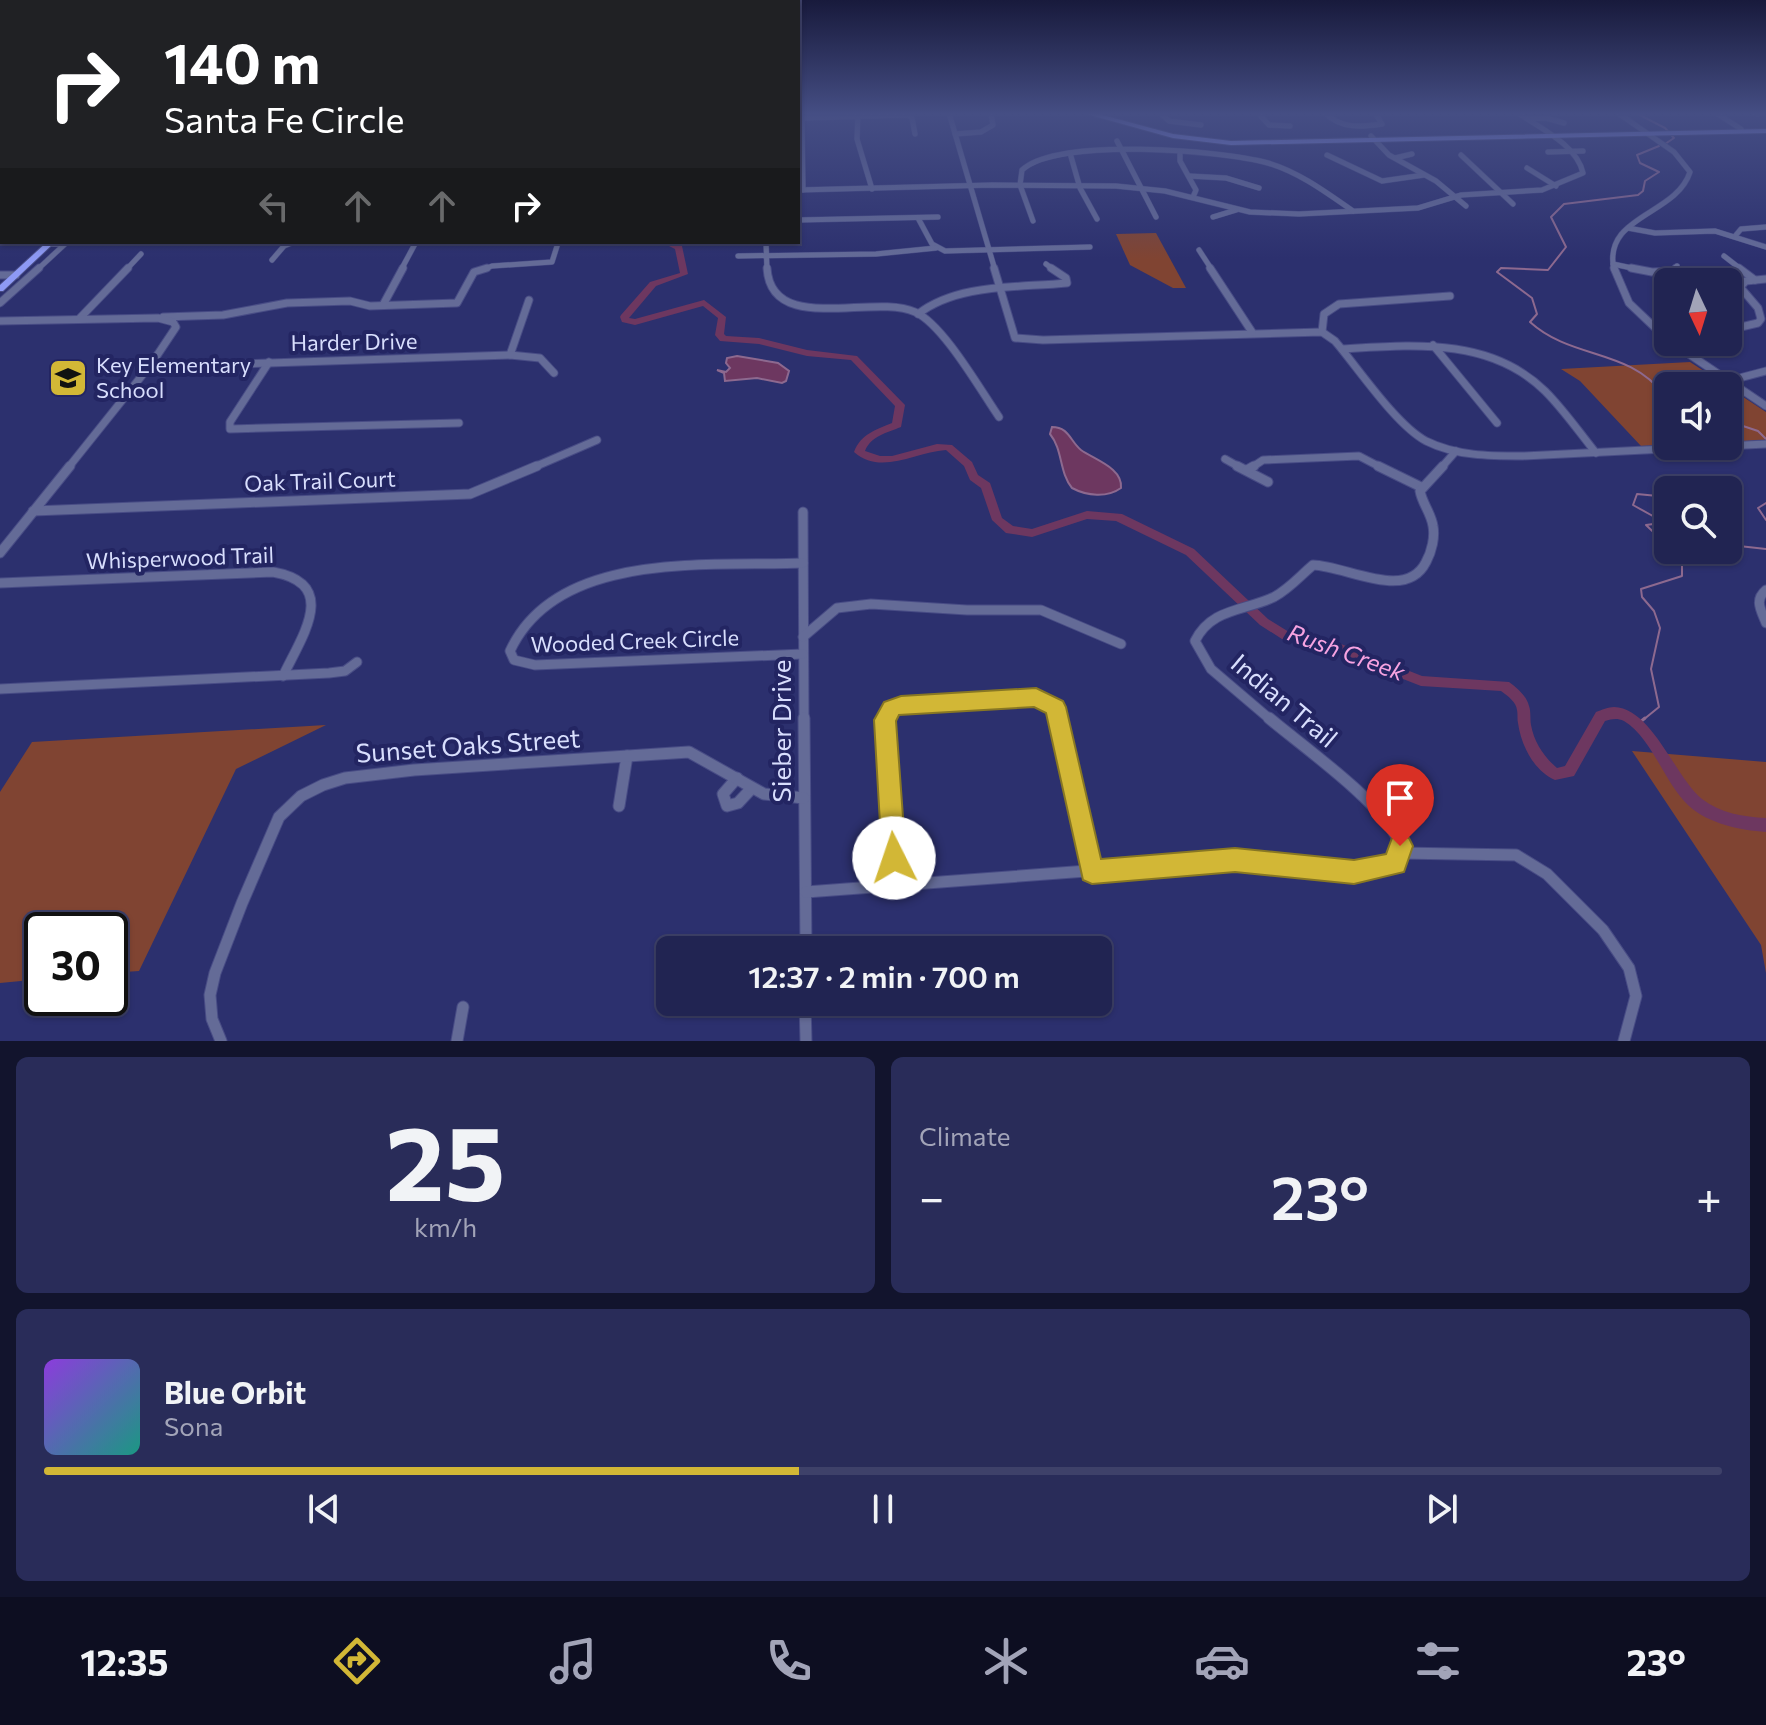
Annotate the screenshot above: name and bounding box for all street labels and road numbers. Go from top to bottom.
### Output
street label: Harder Drive [290,327,418,356]
street label: Oak Trail Court [244,464,396,497]
street label: Whisperwood Trail [86,541,274,574]
street label: Wooded Creek Circle [530,623,740,658]
street label: Indian Trail [1226,647,1344,753]
street label: Sieber Drive [765,660,796,802]
street label: Sunset Oaks Street [355,721,581,768]

